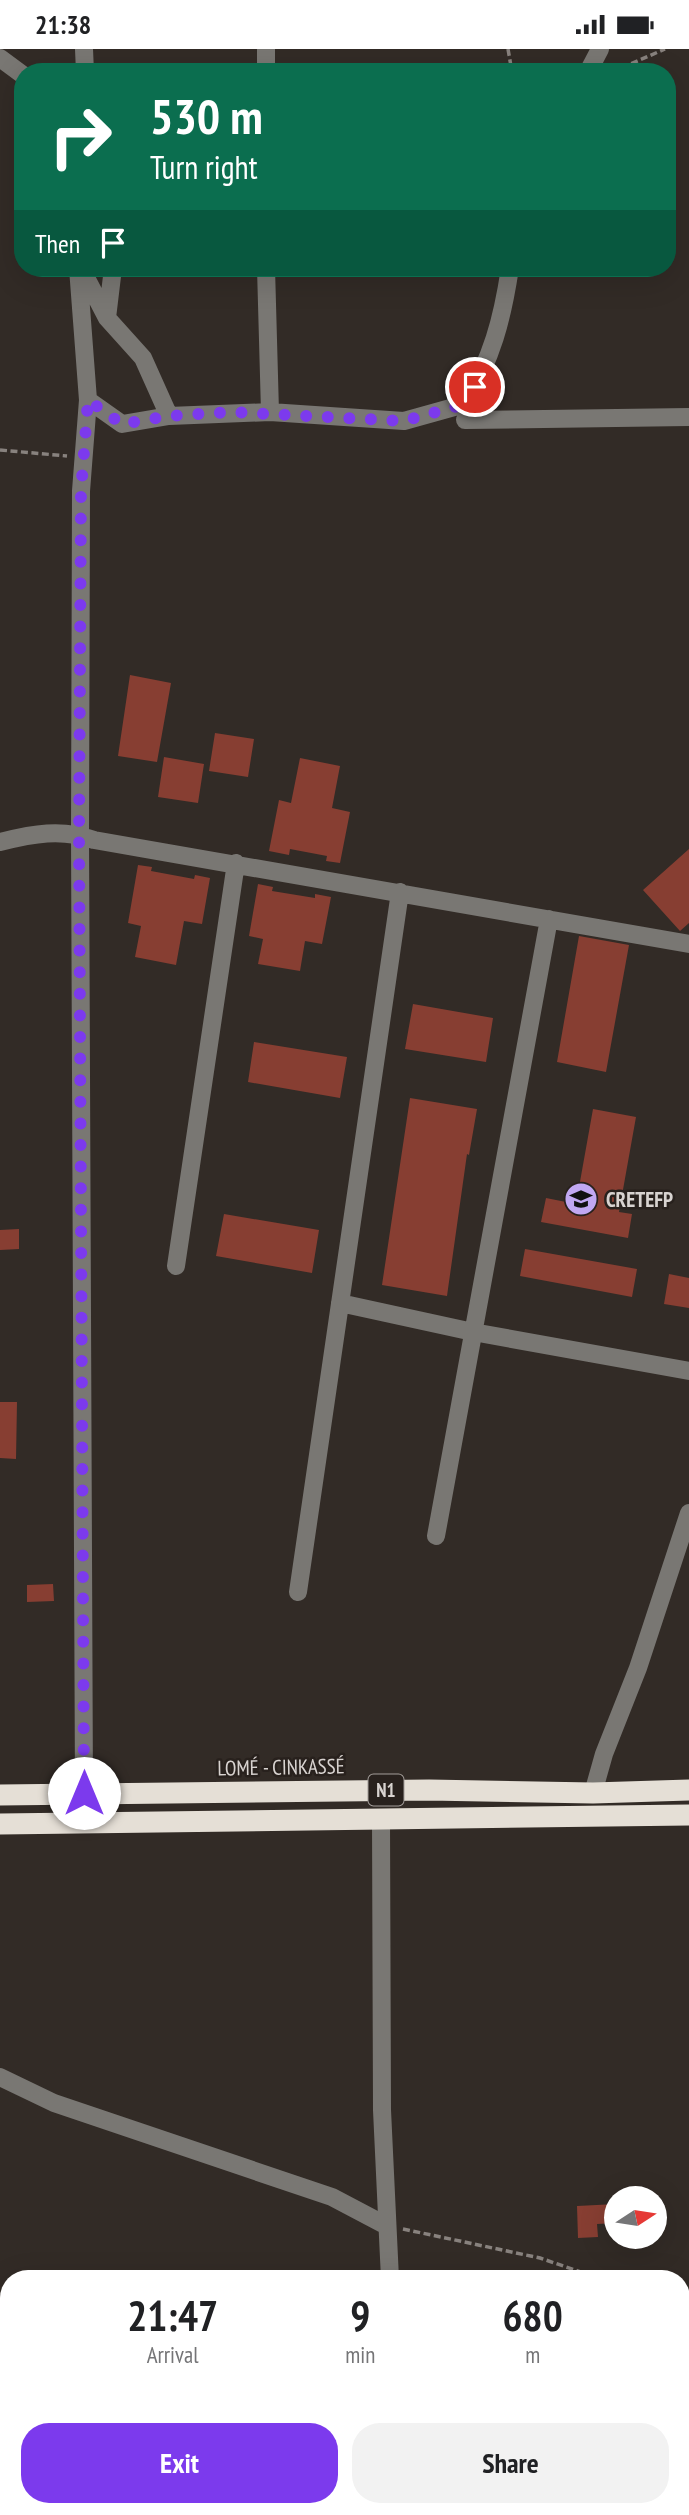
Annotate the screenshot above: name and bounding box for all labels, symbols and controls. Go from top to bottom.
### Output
text: 21:38 [35,8,91,41]
text: 530 m [150,84,263,148]
icon: right [35,91,126,182]
text: Turn right [150,146,258,188]
icon: arrive [94,224,132,262]
text: Then [35,227,80,260]
pin [445,357,505,417]
icon: arrive [456,368,494,406]
school or university icon: CRETEFP [562,1180,600,1218]
place label: CRETEFP [606,1186,673,1213]
street label: LOMÉ - CINKASSÉ [217,1752,345,1782]
position arrow [47,1756,121,1830]
road number: N1 [368,1775,404,1805]
north arrow [604,2186,667,2249]
map controls [604,2186,667,2249]
text: 21:47 [127,2288,218,2343]
text: 9 [350,2288,370,2343]
text: 680 [503,2288,563,2343]
text: Arrival [147,2340,199,2369]
text: min [345,2340,375,2369]
text: m [525,2340,540,2369]
button: Exit [21,2423,338,2503]
button: Share [352,2423,669,2503]

